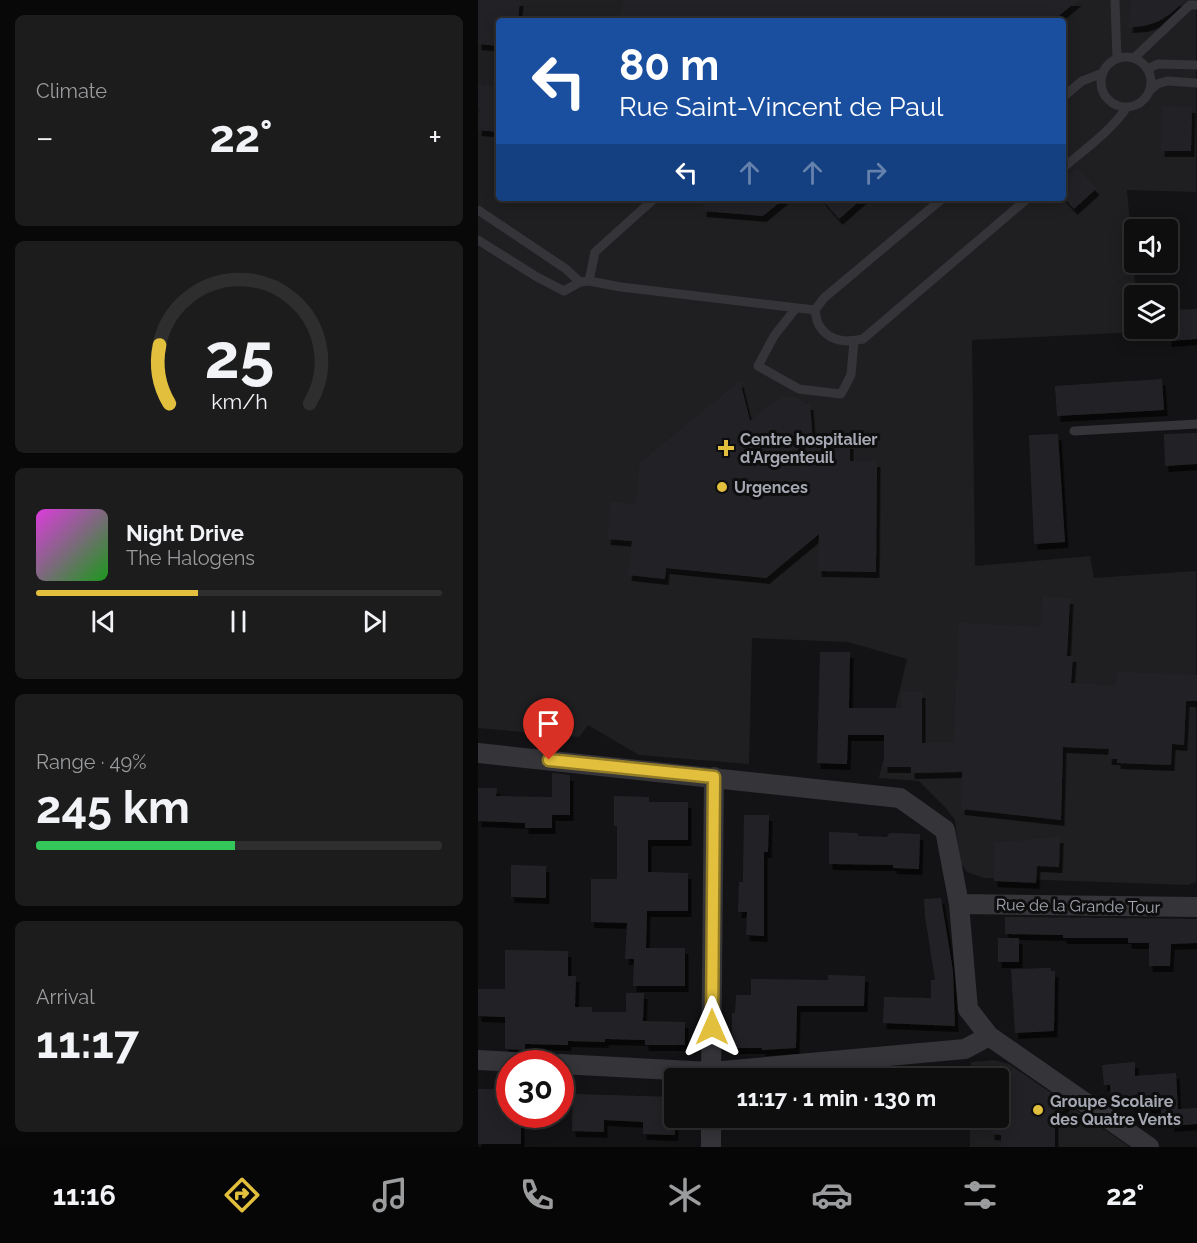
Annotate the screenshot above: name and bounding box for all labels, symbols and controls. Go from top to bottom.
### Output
text: 80 m [619,41,719,90]
icon: left [520,42,598,120]
text: Climate [36,79,107,103]
text: Rue Saint-Vincent de Paul [619,91,943,122]
text: 22° [209,110,273,163]
text: − [36,118,54,157]
text: + [428,118,442,157]
icon: left [670,156,703,189]
icon: ahead [733,156,766,189]
icon: ahead [796,156,829,189]
icon: right [859,156,892,189]
map controls [1124,219,1178,339]
button: sound [1124,219,1178,273]
button: layers [1124,285,1178,339]
text: 25 [204,319,274,393]
text: km/h [211,390,267,415]
place label: Centre hospitalier d'Argenteuil [740,430,878,467]
marker: Centre hospitalier d'Argenteuil [717,439,735,457]
place label: Urgences [734,478,808,497]
marker: Urgences [715,480,729,494]
text: Night Drive [126,520,244,546]
text: The Halogens [126,546,255,570]
icon: previous [87,605,120,638]
icon: pause [222,605,255,638]
icon: next [358,605,391,638]
pin [523,698,574,760]
icon: arrive [532,707,565,740]
text: Range · 49% [36,750,146,774]
text: 245 km [36,781,190,834]
street label: Rue de la Grande Tour [996,895,1161,917]
text: Arrival [36,985,95,1009]
position arrow [680,995,744,1059]
text: 11:17 [36,1016,139,1069]
speed limit sign: 30 [496,1050,574,1128]
text: 11:17 · 1 min · 130 m [737,1085,936,1111]
place label: Groupe Scolaire des Quatre Vents [1050,1092,1181,1129]
marker: Groupe Scolaire des Quatre Vents [1031,1103,1045,1117]
icon: directions [221,1174,263,1216]
icon: music [369,1174,411,1216]
icon: phone [516,1174,558,1216]
icon: climate [664,1174,706,1216]
icon: car [811,1174,853,1216]
icon: filters [959,1174,1001,1216]
text: 11:16 [53,1180,116,1211]
text: 22° [1106,1180,1144,1211]

